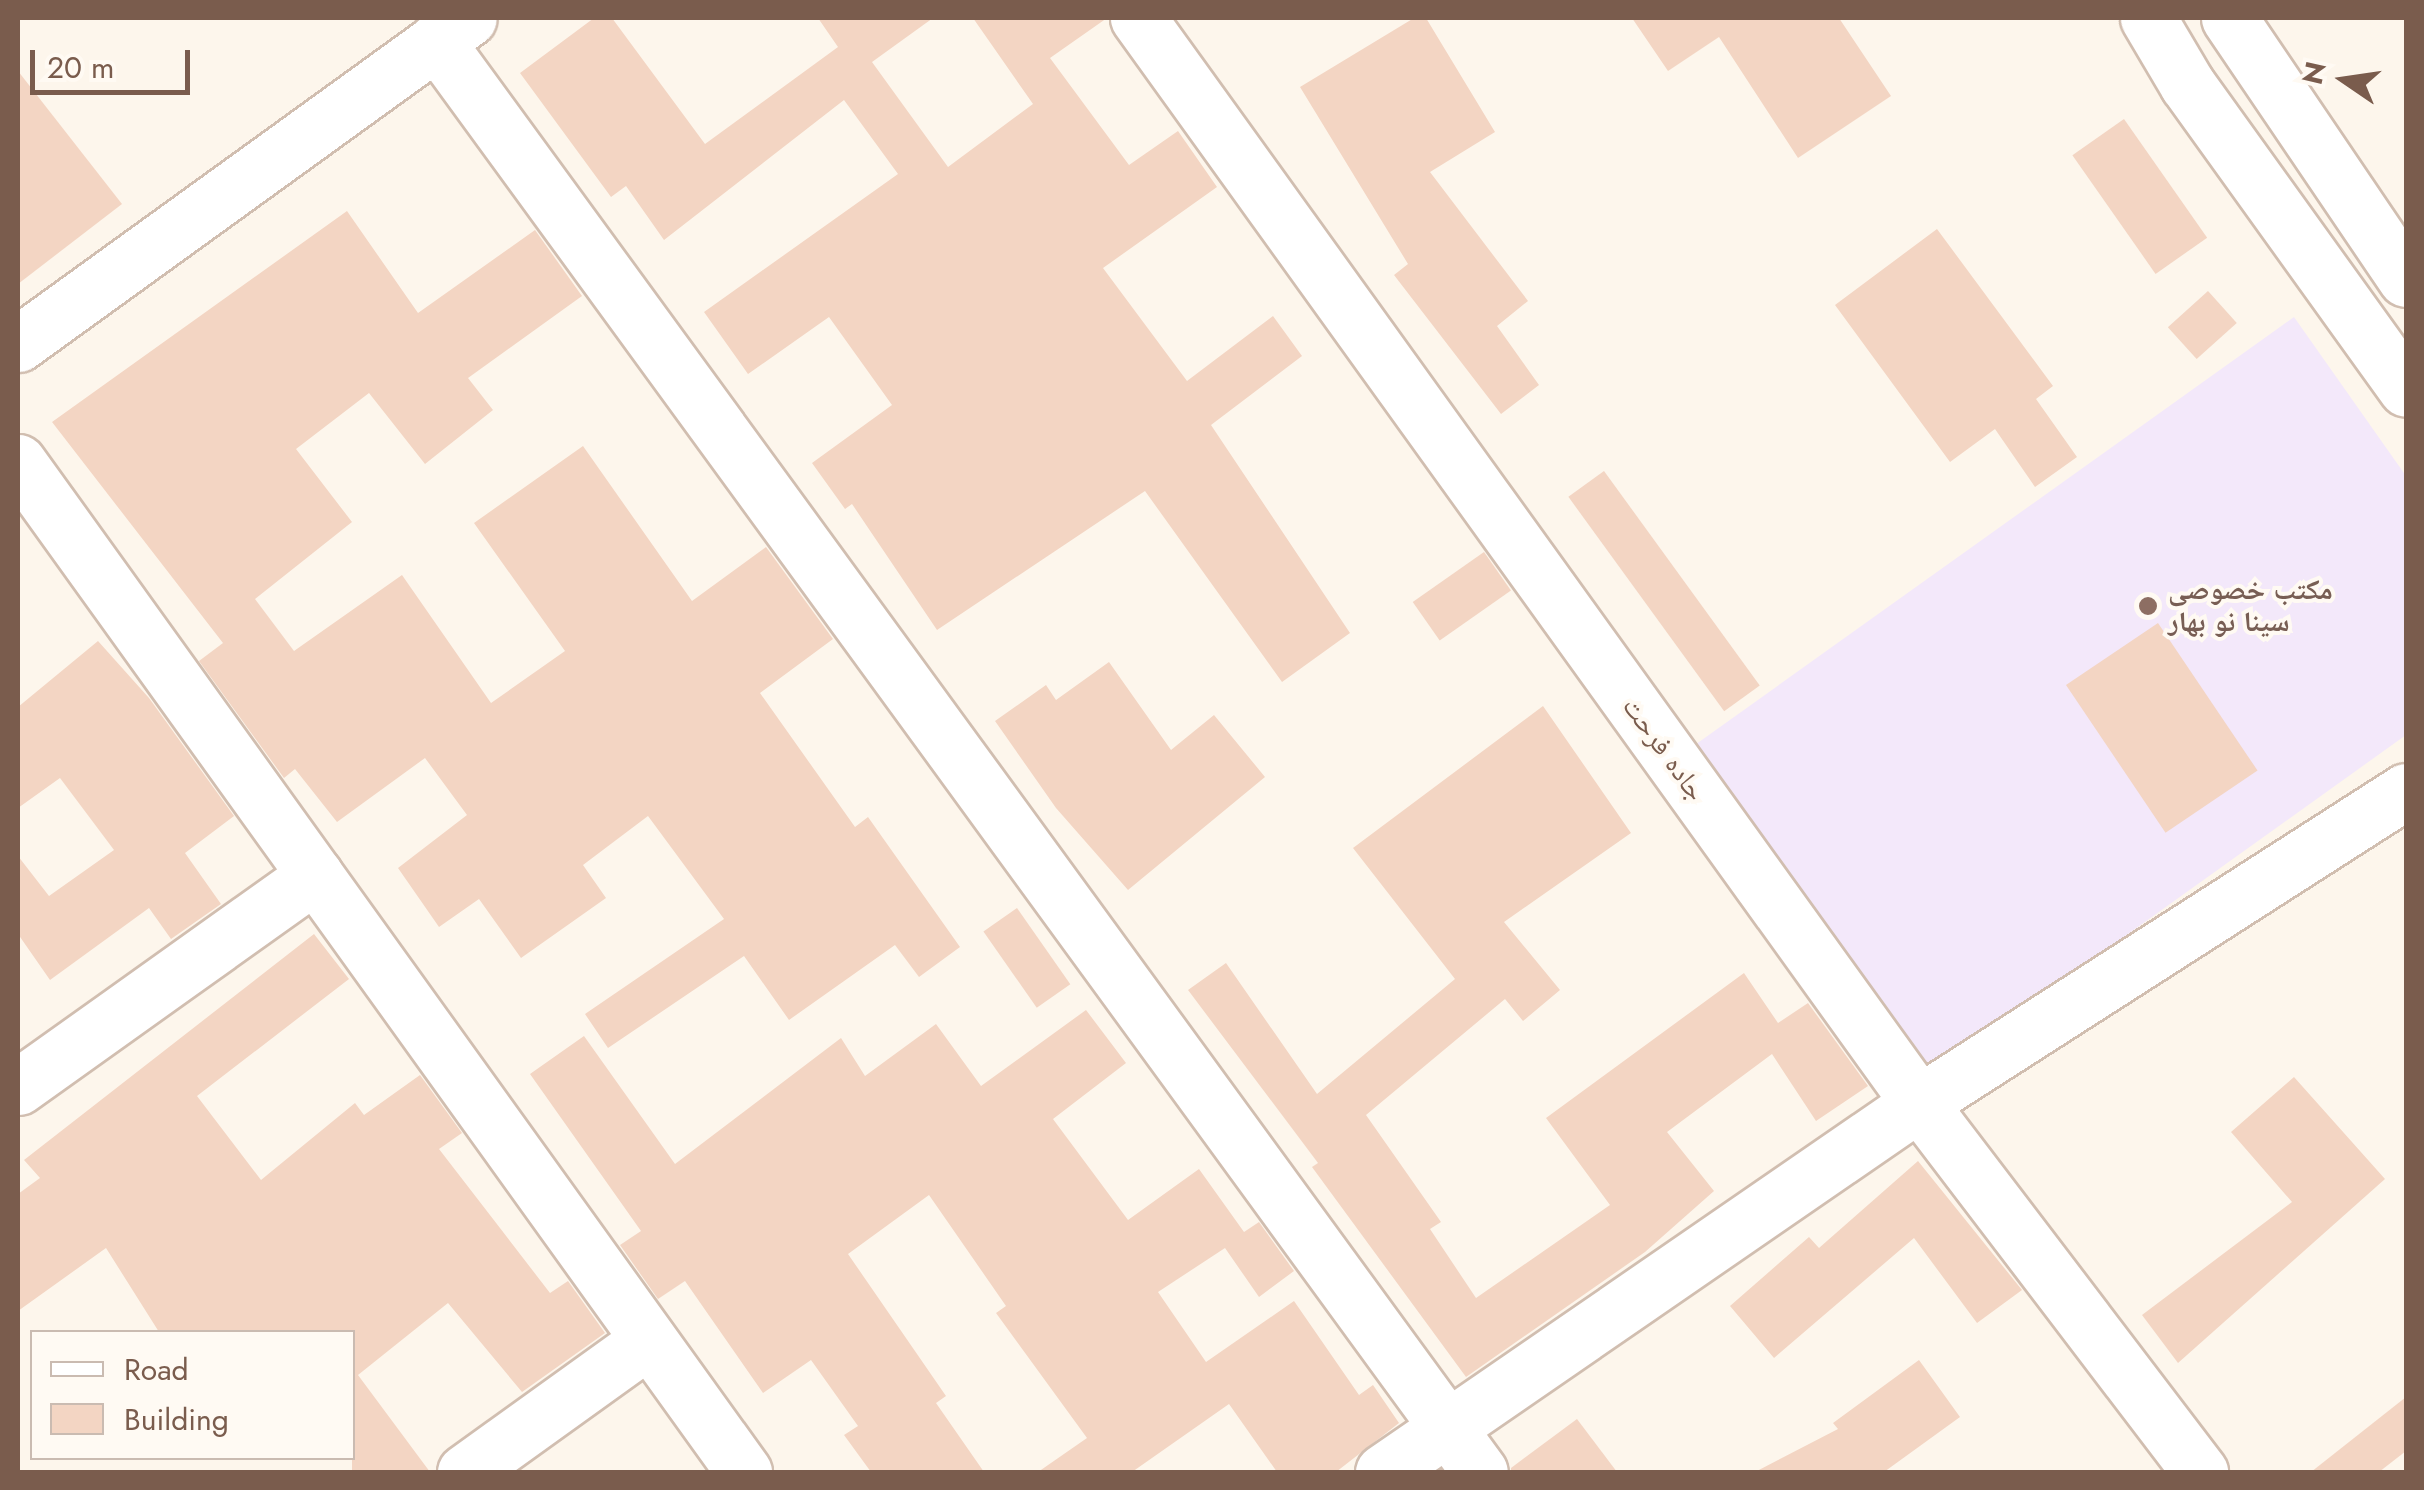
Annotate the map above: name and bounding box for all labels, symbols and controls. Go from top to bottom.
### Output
scale bar [35,30,195,92]
north arrow [2294,30,2394,130]
text: 20 m [47,46,114,89]
text: N [2292,58,2337,89]
place label: مکتب خصوصی سینا نو بهار [2168,573,2333,639]
marker: مکتب خصوصی سینا نو بهار [2137,595,2159,617]
street label: جاده فرحت [1615,691,1713,807]
legend [30,1330,355,1460]
text: Road [124,1348,189,1391]
text: Building [124,1398,229,1441]

